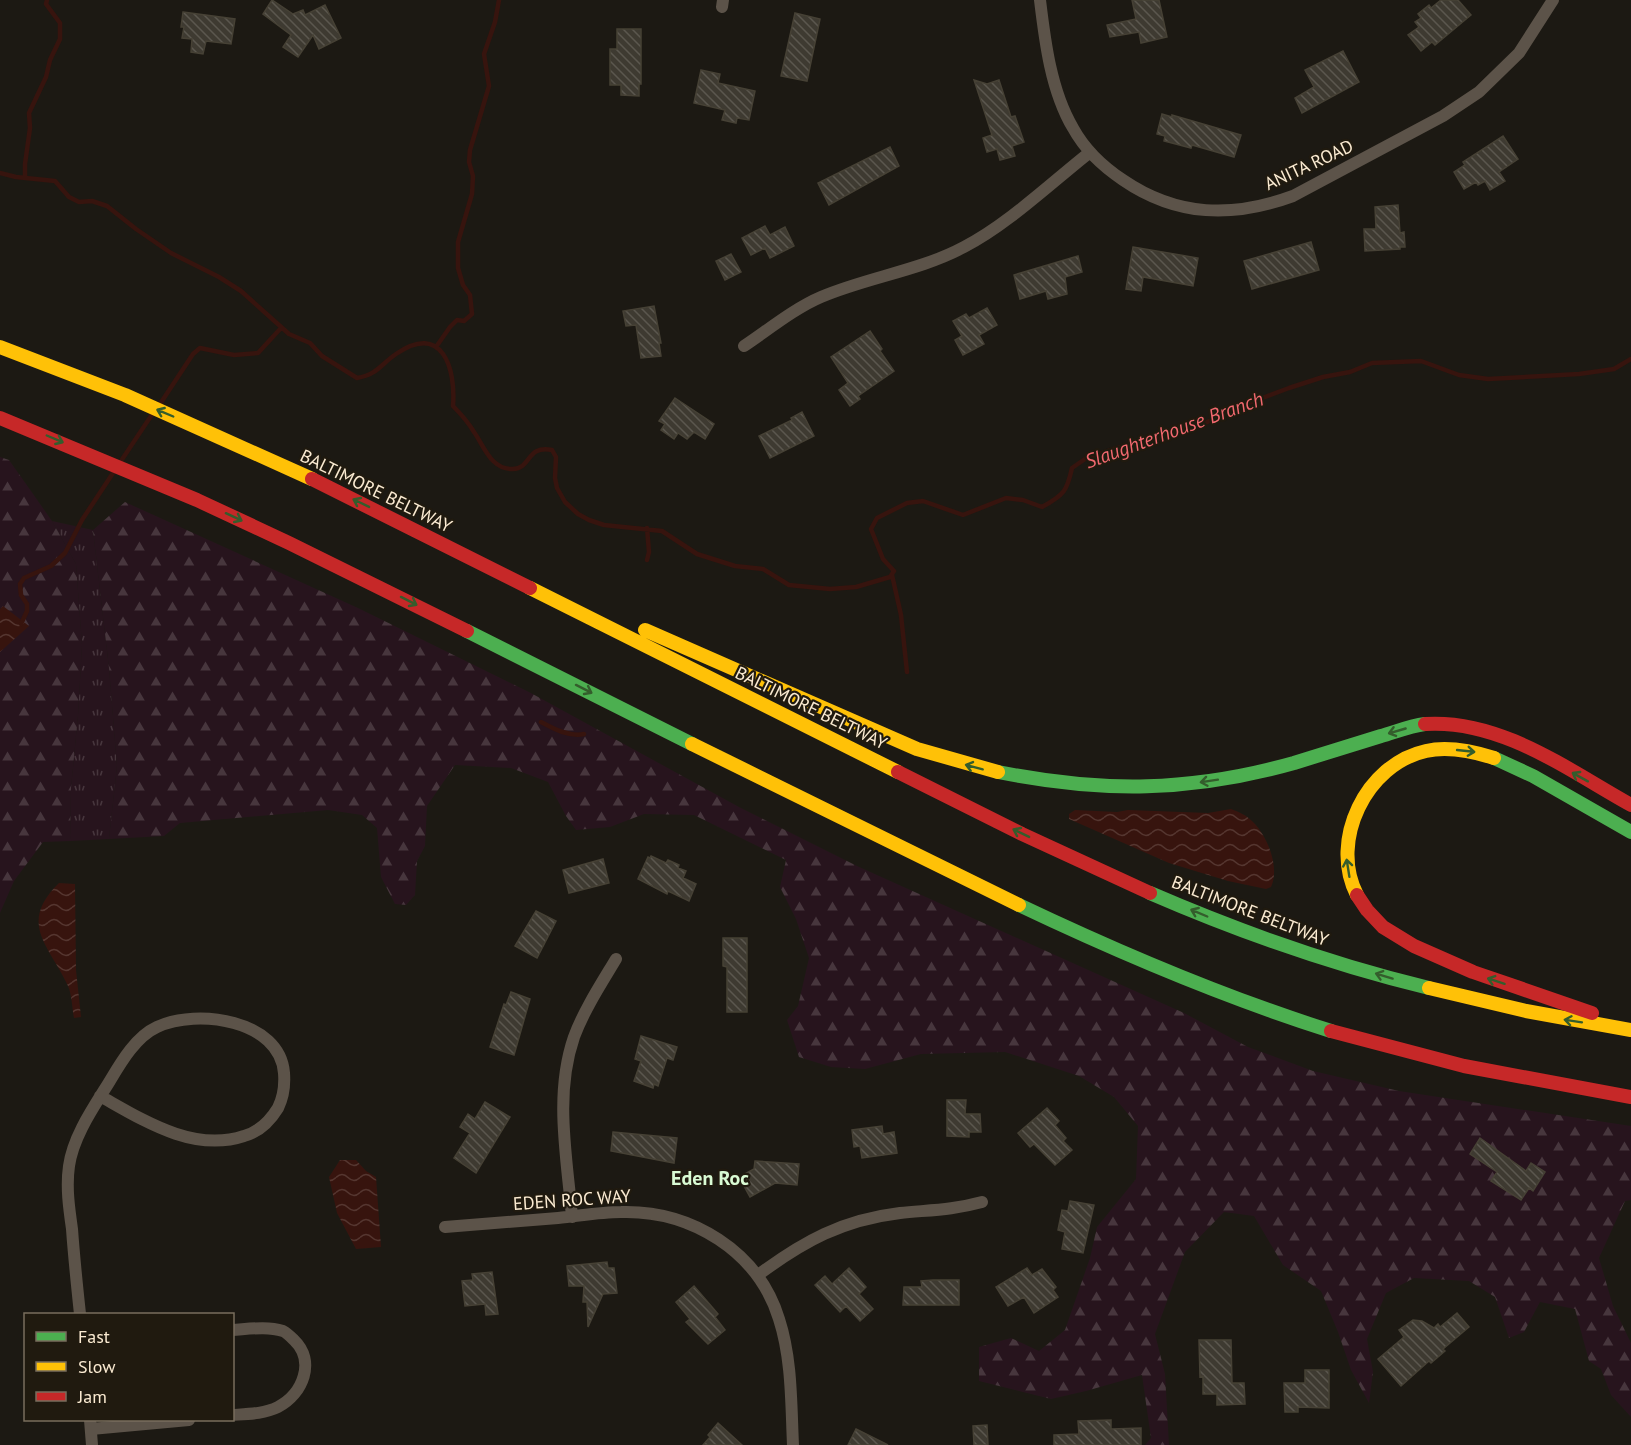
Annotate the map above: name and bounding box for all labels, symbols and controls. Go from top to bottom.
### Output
street label: ANITA ROAD [1261,134,1357,195]
water label: Slaughterhouse Branch [1081,386,1267,474]
one-way arrow [156,407,175,418]
one-way arrow [45,434,63,445]
street label: BALTIMORE BELTWAY [297,444,456,537]
one-way arrow [352,496,370,508]
one-way arrow [224,511,242,523]
one-way arrow [400,596,418,607]
street label: BALTIMORE BELTWAY [732,661,891,754]
one-way arrow [574,683,592,695]
one-way arrow [1388,726,1407,737]
one-way arrow [1455,746,1475,757]
one-way arrow [965,761,984,773]
one-way arrow [1572,771,1589,783]
one-way arrow [1200,776,1220,787]
one-way arrow [1013,827,1031,839]
one-way arrow [1342,859,1353,879]
street label: BALTIMORE BELTWAY [1169,870,1332,951]
one-way arrow [1191,907,1209,918]
one-way arrow [1375,970,1394,981]
one-way arrow [1486,975,1505,986]
one-way arrow [1564,1015,1584,1026]
district label: Eden Roc [671,1165,749,1191]
street label: EDEN ROC WAY [512,1184,632,1215]
legend [24,1313,234,1421]
text: Fast [78,1325,110,1348]
text: Slow [78,1355,116,1378]
text: Jam [77,1385,107,1408]

